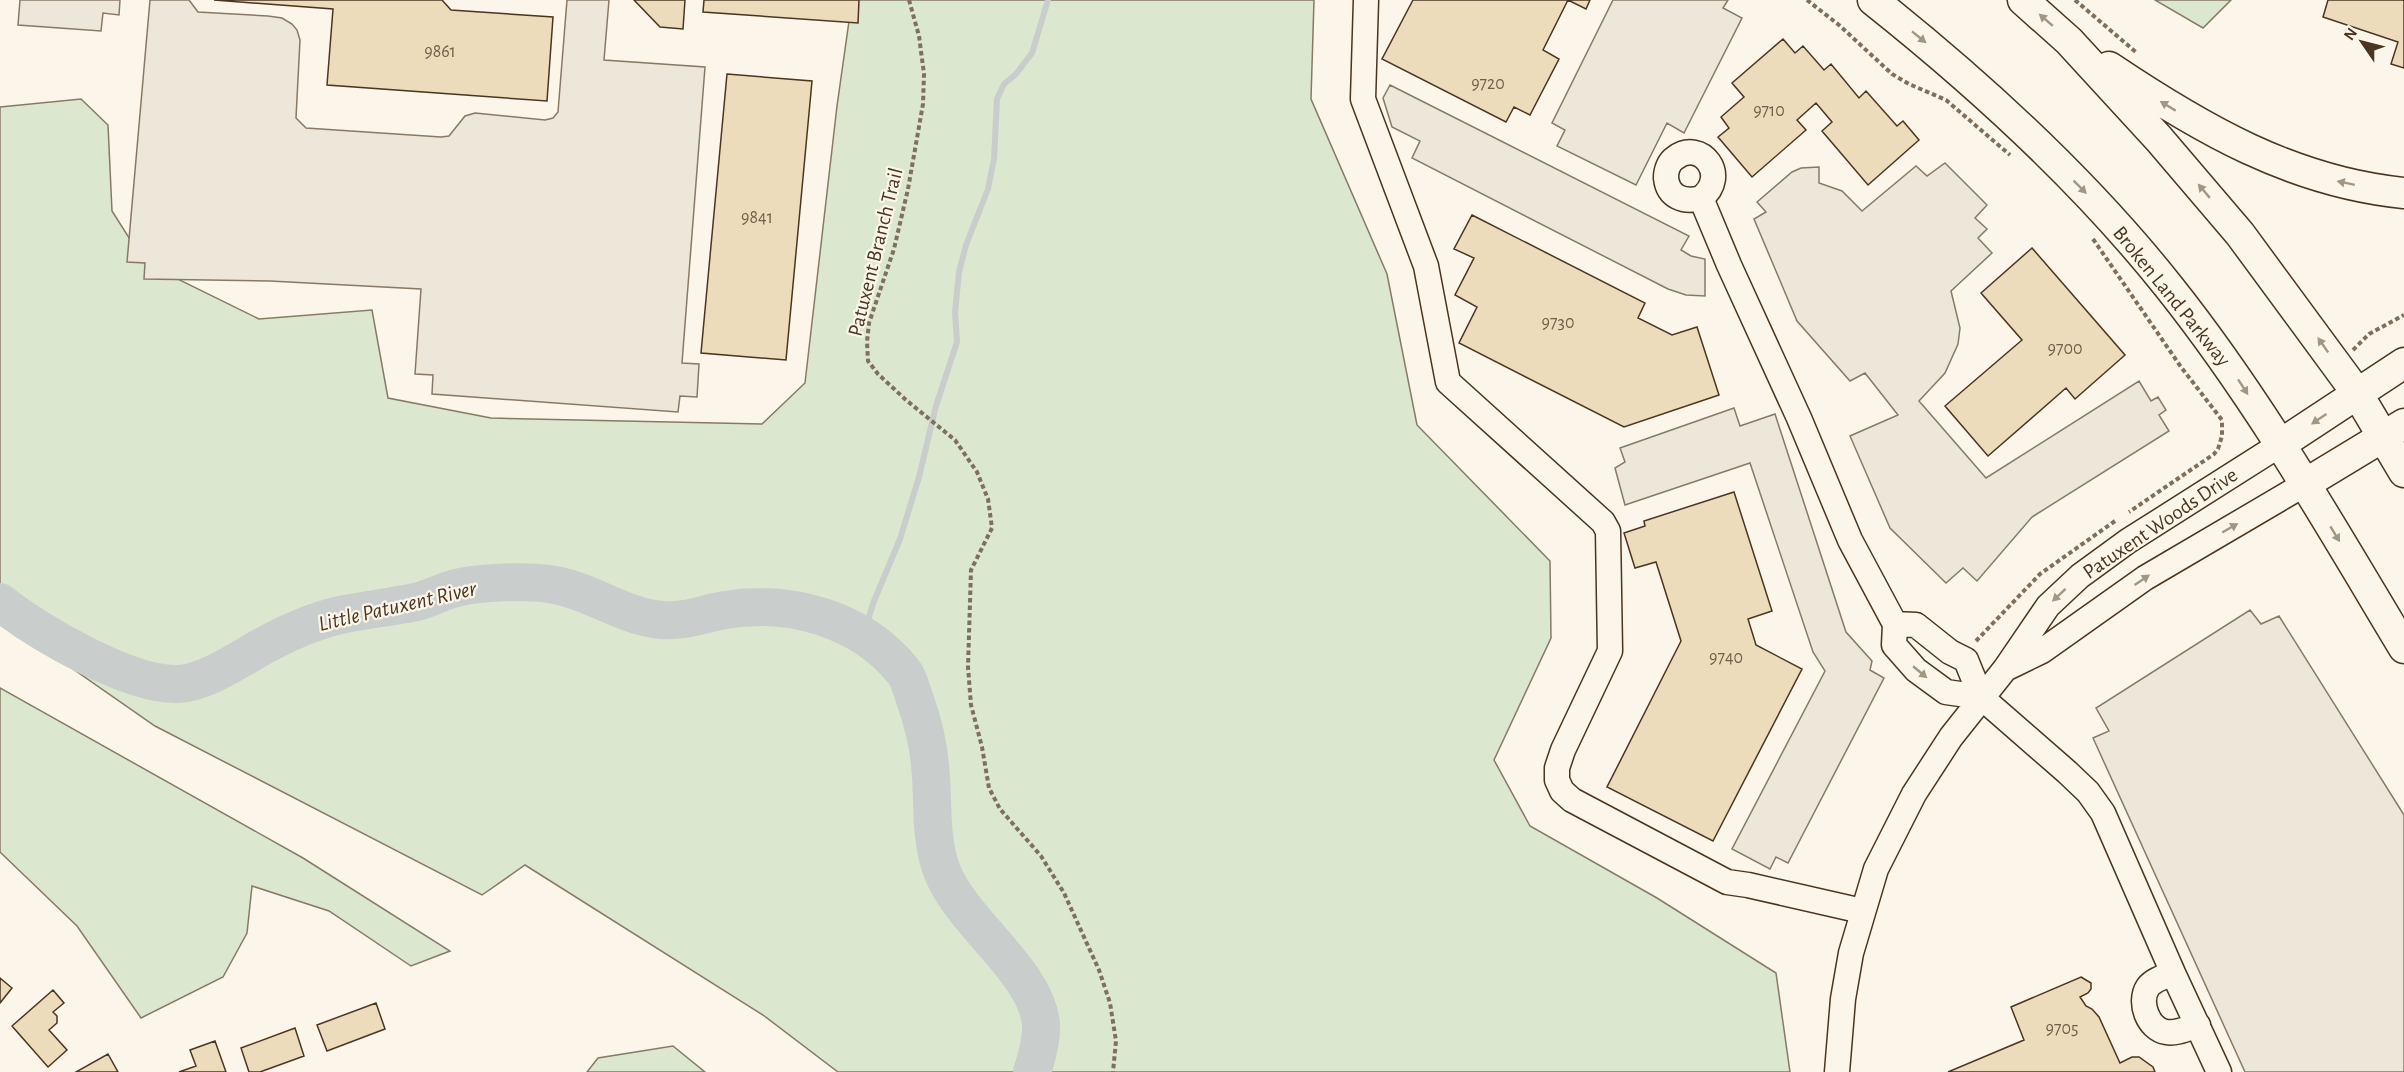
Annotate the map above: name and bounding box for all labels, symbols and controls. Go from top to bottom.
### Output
north arrow [2332,12,2392,72]
one-way arrow [2039,14,2054,27]
text: N [2341,25,2360,43]
one-way arrow [1911,30,1926,43]
house number: 9861 [424,43,456,61]
house number: 9720 [1471,75,1505,93]
one-way arrow [2160,101,2176,112]
house number: 9710 [1753,102,1785,120]
street label: Patuxent Branch Trail [844,166,907,339]
one-way arrow [2337,178,2356,187]
one-way arrow [2073,180,2087,194]
one-way arrow [2197,183,2210,199]
house number: 9841 [741,209,773,227]
street label: Broken Land Parkway [2109,222,2234,370]
house number: 9730 [1542,314,1574,332]
one-way arrow [2317,338,2329,354]
house number: 9700 [2048,340,2082,358]
one-way arrow [2237,378,2249,394]
one-way arrow [2311,413,2327,424]
street label: Patuxent Woods Drive [2079,464,2241,583]
one-way arrow [2222,522,2238,533]
one-way arrow [2330,526,2340,543]
one-way arrow [2133,574,2149,586]
water label: Little Patuxent River [316,577,479,635]
one-way arrow [2052,588,2067,601]
house number: 9740 [1709,649,1743,667]
one-way arrow [1912,666,1928,679]
house number: 9705 [2046,1020,2079,1038]

